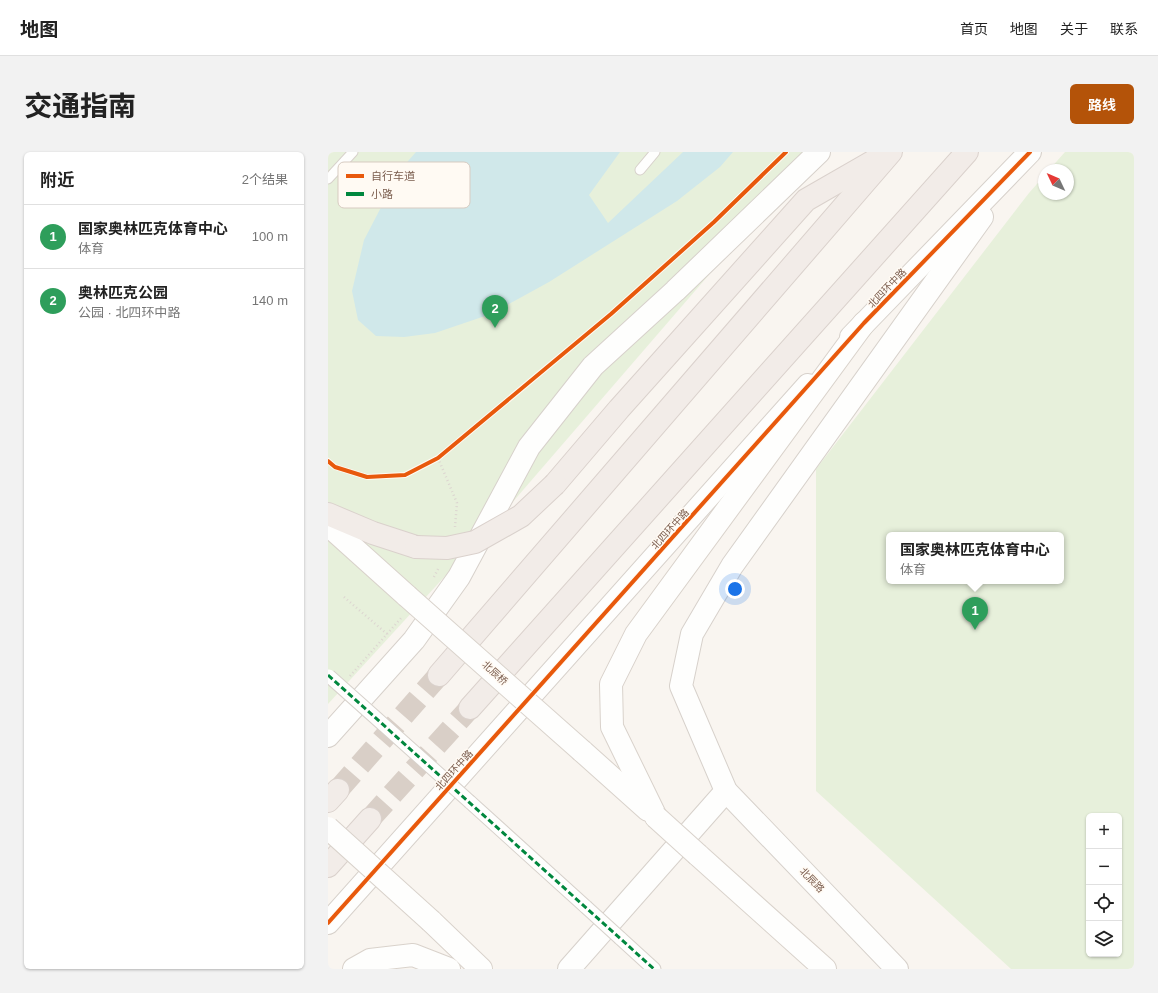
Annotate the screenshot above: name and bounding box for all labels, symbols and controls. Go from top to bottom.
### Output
text: 地图 [20,19,58,40]
text: 首页 [960,21,988,37]
text: 地图 [1010,21,1038,37]
text: 关于 [1060,21,1088,37]
text: 联系 [1110,21,1138,37]
button: 路线 [1070,84,1134,124]
text: 交通指南 [24,91,136,122]
legend [338,162,470,208]
north arrow [1038,164,1074,200]
text: 自行车道 [371,170,415,182]
text: 附近 [40,171,74,190]
text: 2个结果 [242,172,288,187]
text: 小路 [371,188,393,200]
text: 国家奥林匹克体育中心 [78,220,228,237]
text: 1 [49,229,57,244]
text: 100 m [252,229,288,244]
text: 体育 [78,241,104,256]
street label: 北四环中路 [866,266,908,310]
text: 奥林匹克公园 [78,284,168,301]
text: 2 [49,293,57,308]
text: 140 m [252,293,288,308]
pin: 2 [482,295,508,328]
text: 公园 · 北四环中路 [78,305,181,320]
street label: 北四环中路 [649,507,691,551]
popup [886,532,1064,584]
text: 国家奥林匹克体育中心 [900,541,1050,558]
text: 体育 [900,562,926,577]
your location [725,579,745,599]
pin: 1 [962,597,988,630]
street label: 北辰桥 [480,659,510,687]
street label: 北四环中路 [433,748,475,792]
map controls [1086,813,1122,957]
button: + [1086,813,1122,849]
button: − [1086,849,1122,885]
street label: 北辰路 [798,865,826,895]
button: locate [1086,885,1122,921]
button: layers [1086,921,1122,957]

